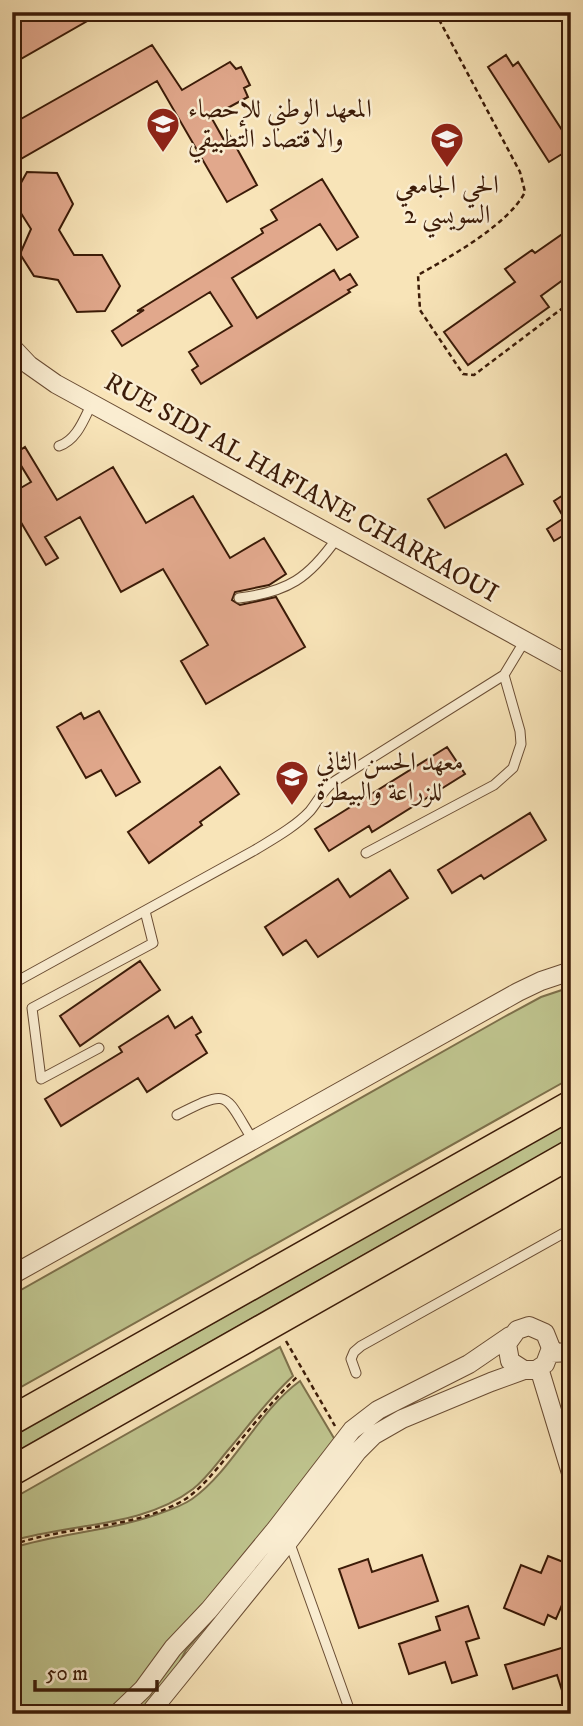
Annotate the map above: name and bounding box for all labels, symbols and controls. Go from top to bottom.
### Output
place label: المعهد الوطني للإحصاء والاقتصاد التطبيقي [188,93,372,164]
school or university icon: المعهد الوطني للإحصاء والاقتصاد التطبيقي [144,105,182,154]
school or university icon: الحي الجامعي السويسي 2 [428,120,466,169]
place label: الحي الجامعي السويسي 2 [395,169,499,238]
street label: RUE SIDI AL HAFIANE CHARKAOUI [98,366,504,610]
place label: معهد الحسن الثاني للزراعة والبيطرة [316,746,464,809]
school or university icon: معهد الحسن الثاني للزراعة والبيطرة [273,758,311,807]
scale bar [35,1649,158,1693]
text: 50 m [46,1661,88,1687]

